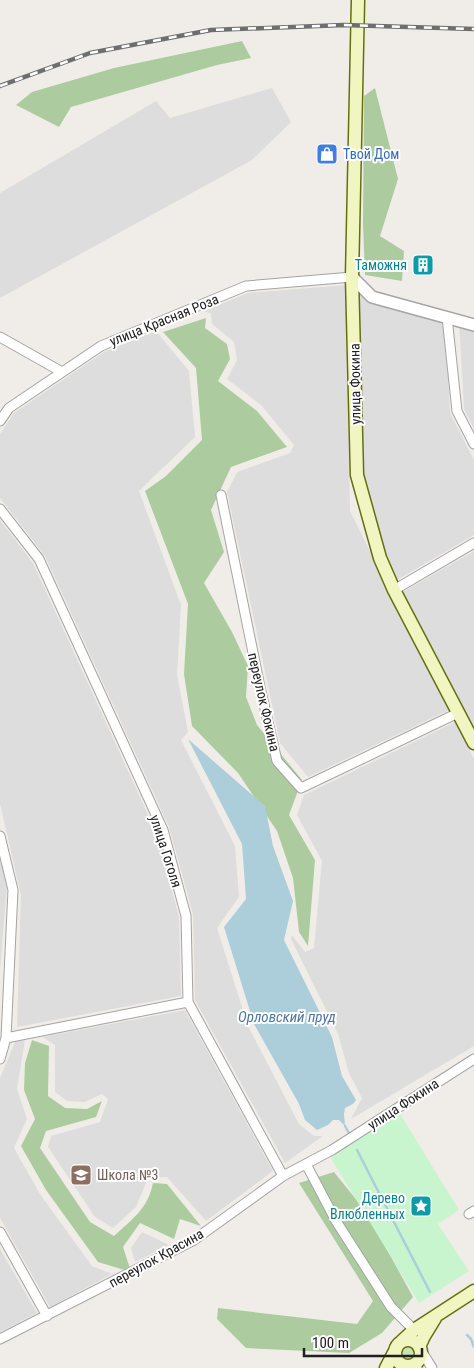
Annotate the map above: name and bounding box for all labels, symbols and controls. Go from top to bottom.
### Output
shop icon: Твой Дом [315,142,339,166]
place label: Твой Дом [343,146,399,162]
building icon: Таможня [411,253,435,277]
place label: Таможня [355,257,407,273]
street label: улица Красная Роза [107,291,221,349]
street label: улица Фокина [346,343,364,425]
street label: переулок Фокина [245,651,283,753]
street label: улица Гоголя [147,813,185,889]
water label: Орловский пруд [238,1008,336,1026]
street label: улица Фокина [365,1075,441,1133]
school or university icon: Школа №3 [69,1163,93,1187]
place label: Школа №3 [97,1167,158,1183]
place label: Дерево Влюбленных [330,1190,405,1222]
place icon: Дерево Влюбленных [409,1194,433,1218]
street label: переулок Красина [106,1225,206,1291]
scale bar [304,1326,422,1358]
text: 100 m [312,1334,349,1352]

